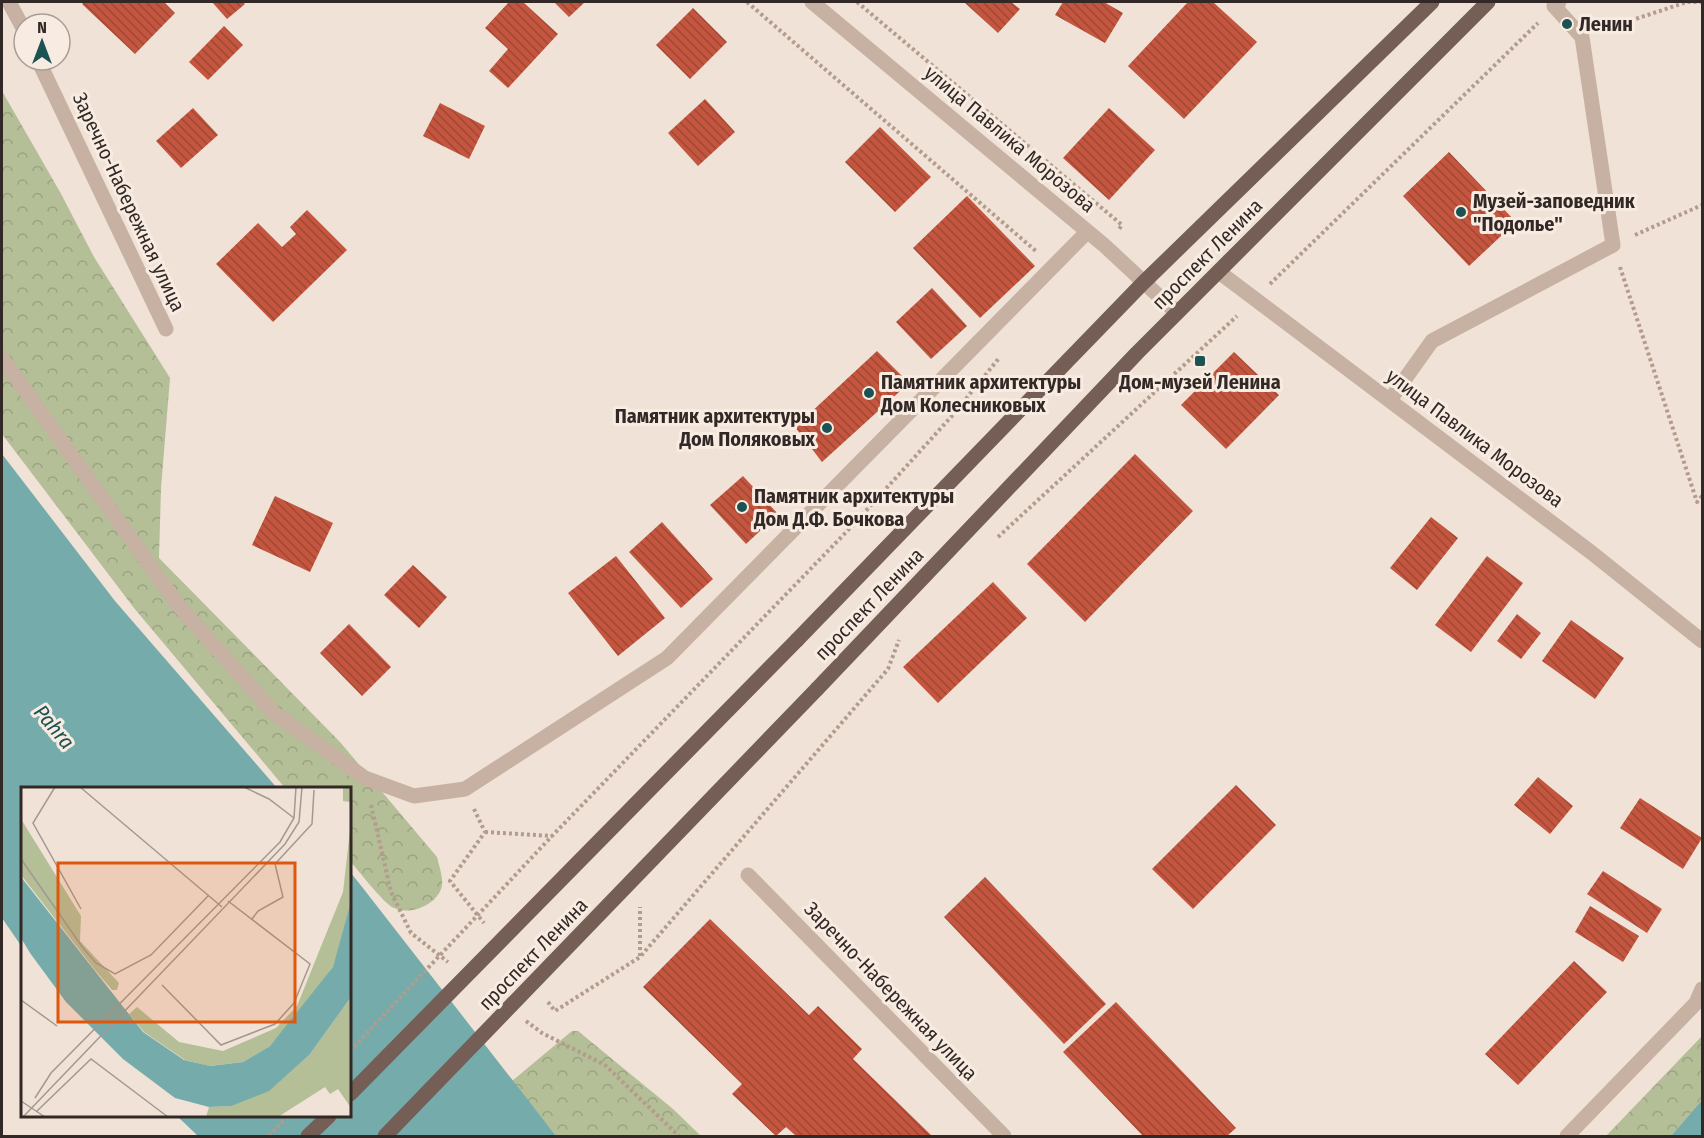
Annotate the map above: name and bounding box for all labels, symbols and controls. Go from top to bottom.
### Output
north arrow [12,12,72,72]
place label: Ленин [1579,12,1633,36]
marker: Ленин [1560,17,1574,31]
text: N [37,18,47,37]
street label: улица Павлика Морозова [920,61,1100,217]
street label: Заречно-Набережная улица [68,89,190,315]
place label: Музей-заповедник "Подолье" [1473,189,1636,236]
street label: проспект Ленина [1147,194,1267,314]
marker: Музей-заповедник "Подолье" [1454,205,1468,219]
marker: Дом-музей Ленина [1193,354,1207,368]
street label: улица Павлика Морозова [1382,364,1568,512]
place label: Памятник архитектуры Дом Колесниковых [880,370,1081,417]
place label: Дом-музей Ленина [1118,370,1281,394]
marker: Памятник архитектуры Дом Колесниковых [862,386,876,400]
place label: Памятник архитектуры Дом Поляковых [615,404,816,451]
marker: Памятник архитектуры Дом Поляковых [820,421,834,435]
place label: Памятник архитектуры Дом Д.Ф. Бочкова [753,484,954,531]
marker: Памятник архитектуры Дом Д.Ф. Бочкова [735,500,749,514]
street label: проспект Ленина [809,543,929,665]
water label: Pahra [28,700,80,754]
inset map [21,787,351,1117]
street label: проспект Ленина [473,893,593,1015]
street label: Заречно-Набережная улица [799,897,983,1085]

